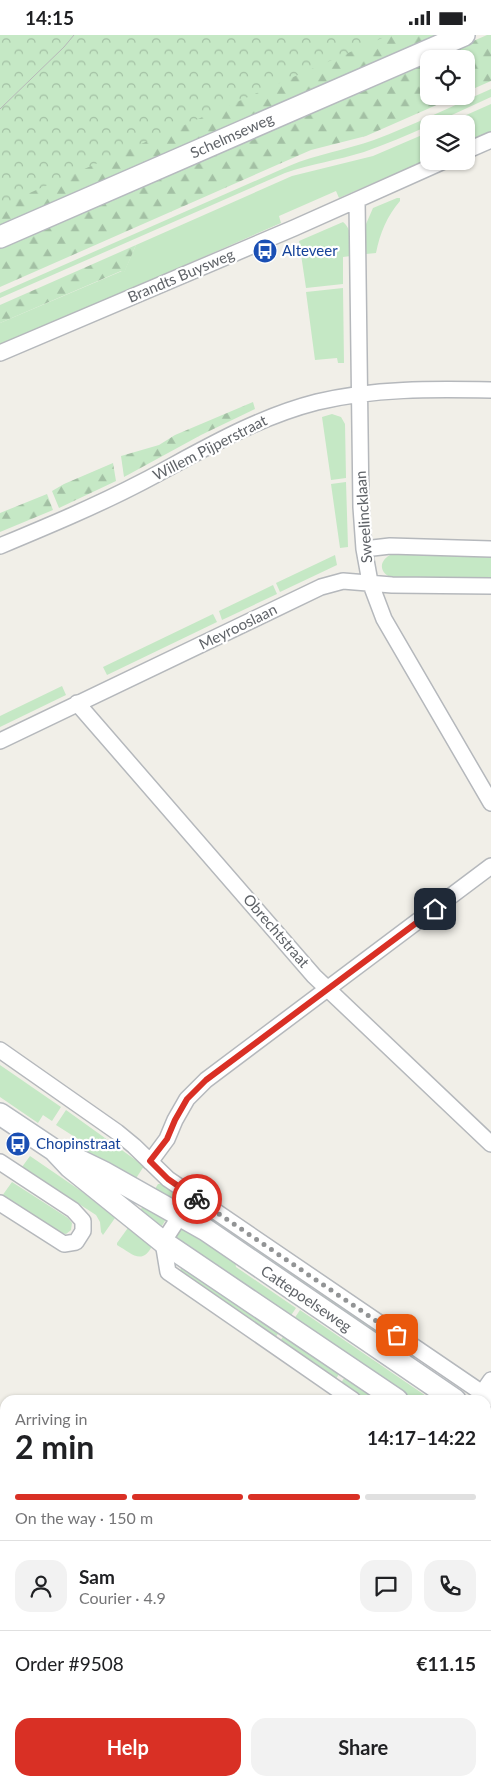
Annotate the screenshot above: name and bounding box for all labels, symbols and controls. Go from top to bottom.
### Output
text: 14:15 [25,6,74,29]
map controls [420,50,475,170]
button: locate [420,50,475,105]
street label: Schelmseweg [187,109,276,161]
button: layers [420,115,475,170]
bus stop icon: Alteveer [252,238,278,264]
place label: Alteveer [282,241,338,259]
street label: Brandts Buysweg [125,244,237,306]
street label: Willem Pijperstraat [150,410,270,484]
street label: Sweelincklaan [351,470,375,564]
street label: Meyrooslaan [196,599,280,653]
pin [414,888,456,930]
street label: Obrechtstraat [240,890,314,971]
icon: home [421,895,449,923]
bus stop icon: Chopinstraat [5,1131,31,1157]
place label: Chopinstraat [36,1134,121,1152]
courier [172,1174,222,1224]
icon: bike [183,1185,211,1213]
street label: Cattepoelseweg [258,1261,356,1335]
pin [376,1314,418,1356]
icon: bag [383,1321,411,1349]
text: Arriving in [15,1409,88,1428]
text: 14:17–14:22 [367,1426,476,1449]
text: 2 min [15,1427,94,1466]
text: On the way · 150 m [15,1508,153,1527]
button: person [15,1560,67,1612]
button: chat [360,1560,412,1612]
button: phone [424,1560,476,1612]
text: Sam [79,1565,115,1588]
text: Courier · 4.9 [79,1588,166,1607]
text: Order #9508 [15,1652,124,1675]
text: €11.15 [416,1652,476,1675]
button: Help [15,1718,241,1776]
button: Share [251,1718,476,1776]

